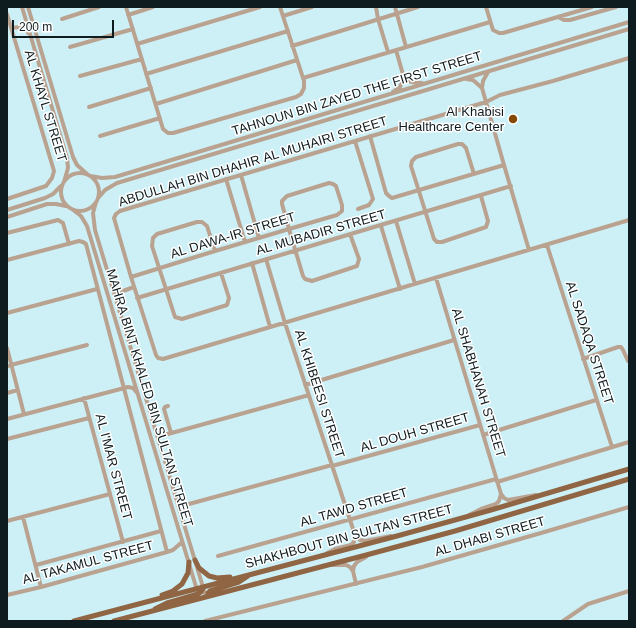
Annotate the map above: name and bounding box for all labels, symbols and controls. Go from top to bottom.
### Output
scale bar [14,12,116,38]
text: 200 m [19,20,52,34]
street label: AL KHAYL STREET [21,48,69,164]
street label: TAHNOUN BIN ZAYED THE FIRST STREET [230,48,484,140]
place label: Al Khabisi Healthcare Center [399,104,504,135]
marker: Al Khabisi Healthcare Center [507,113,519,125]
street label: ABDULLAH BIN DHAHIR AL MUHAIRI STREET [117,114,389,210]
street label: AL MUBADIR STREET [254,207,388,259]
street label: AL DAWA-IR STREET [169,210,297,262]
street label: MAHRA BINT KHALED BIN SULTAN STREET [102,267,196,529]
street label: AL SADAQA STREET [562,279,616,407]
street label: AL SHABHANAH STREET [448,306,508,460]
street label: AL KHIBEESI STREET [291,328,347,460]
street label: AL DOUH STREET [359,410,471,456]
street label: AL I'MAR STREET [91,412,135,522]
street label: AL TAWD STREET [298,485,410,531]
street label: SHAKHBOUT BIN SULTAN STREET [244,502,454,572]
street label: AL DHABI STREET [433,514,547,560]
street label: AL TAKAMUL STREET [21,538,155,588]

